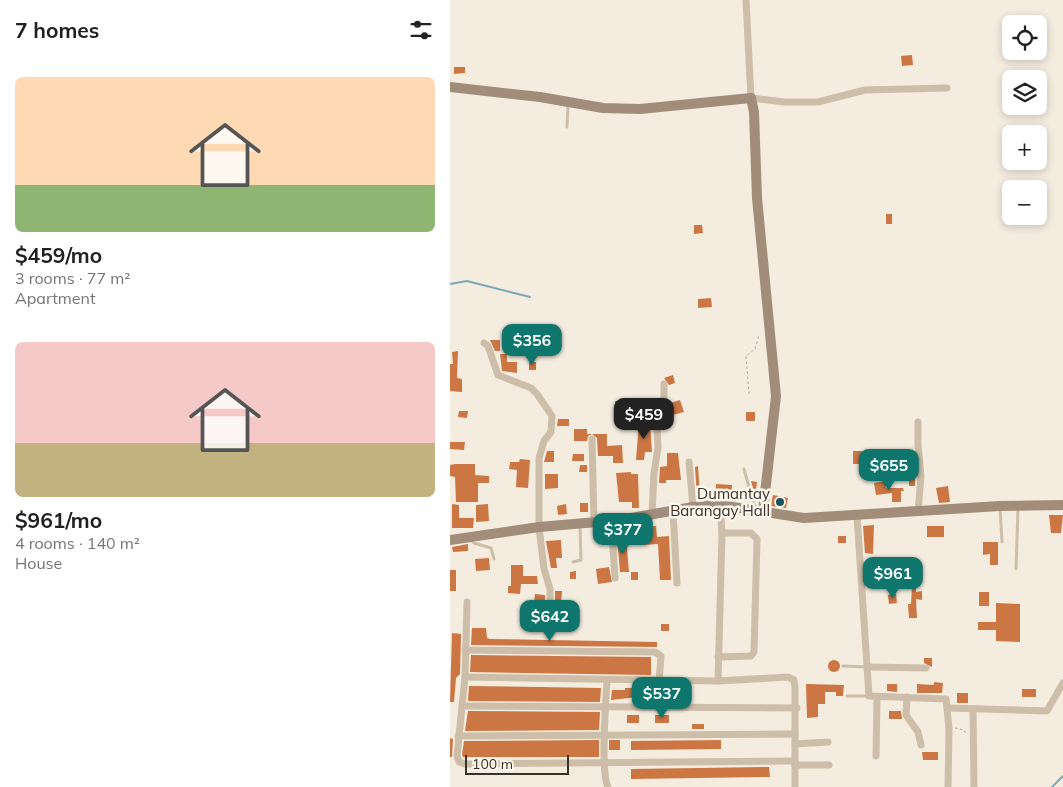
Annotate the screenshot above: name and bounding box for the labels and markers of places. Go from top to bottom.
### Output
pin: $356 [502,324,562,366]
pin: $459 [614,398,674,440]
pin: $655 [859,448,919,491]
place label: Dumantay Barangay Hall [670,484,770,520]
marker: Dumantay Barangay Hall [774,496,786,508]
pin: $377 [593,512,653,555]
pin: $961 [863,556,923,599]
pin: $642 [520,600,580,642]
pin: $537 [632,676,692,719]

